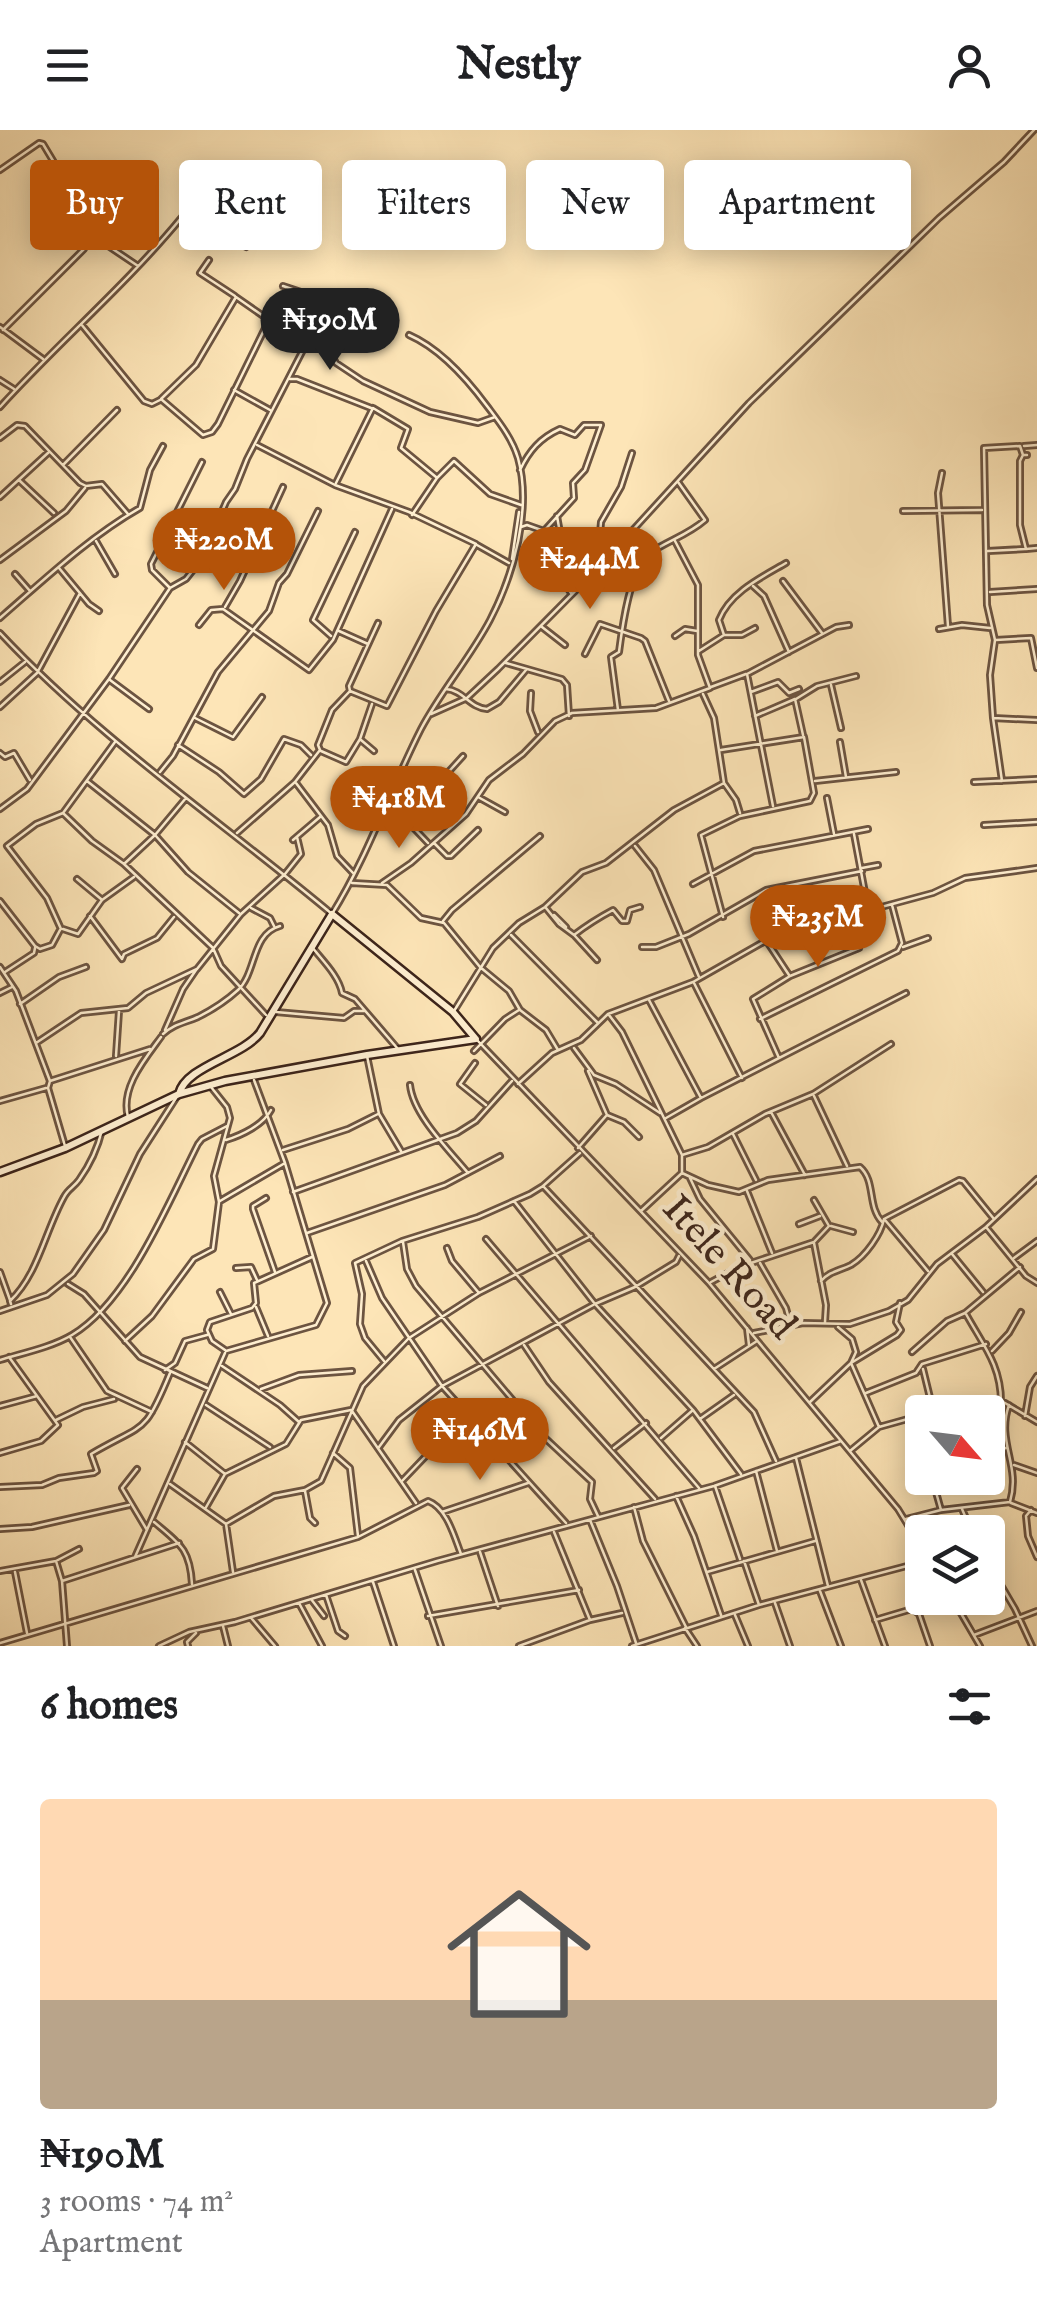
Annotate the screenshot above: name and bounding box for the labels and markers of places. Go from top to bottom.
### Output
pin: ₦190M [260,288,400,373]
pin: ₦220M [154,508,294,593]
pin: ₦244M [520,527,660,612]
pin: ₦418M [329,766,469,851]
pin: ₦235M [748,885,888,970]
pin: ₦146M [410,1398,550,1483]

